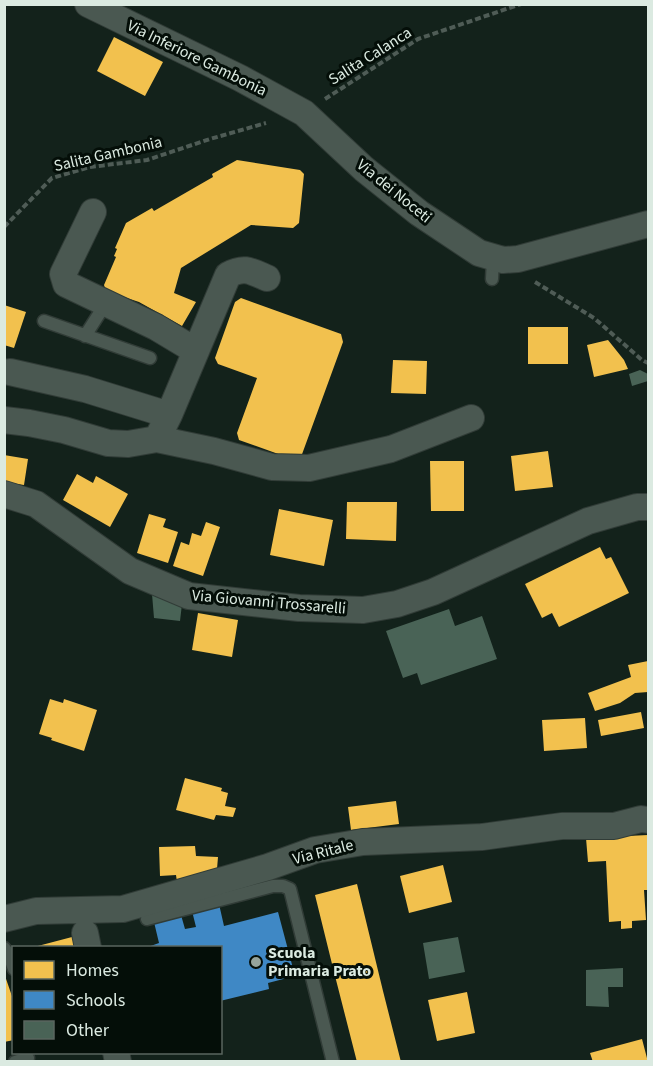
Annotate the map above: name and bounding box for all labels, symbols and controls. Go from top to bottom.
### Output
street label: Via Inferiore Gambonia [123,15,271,101]
street label: Salita Calanca [324,22,416,90]
street label: Salita Gambonia [52,131,164,177]
street label: Via dei Noceti [352,154,436,228]
street label: Via Giovanni Trossarelli [191,584,347,620]
street label: Via Ritale [290,834,356,870]
place label: Scuola Primaria Prato [268,942,371,982]
legend [12,946,222,1054]
marker: Scuola Primaria Prato [249,955,263,969]
text: Homes [66,958,119,983]
text: Schools [66,988,125,1013]
text: Other [66,1018,110,1043]

